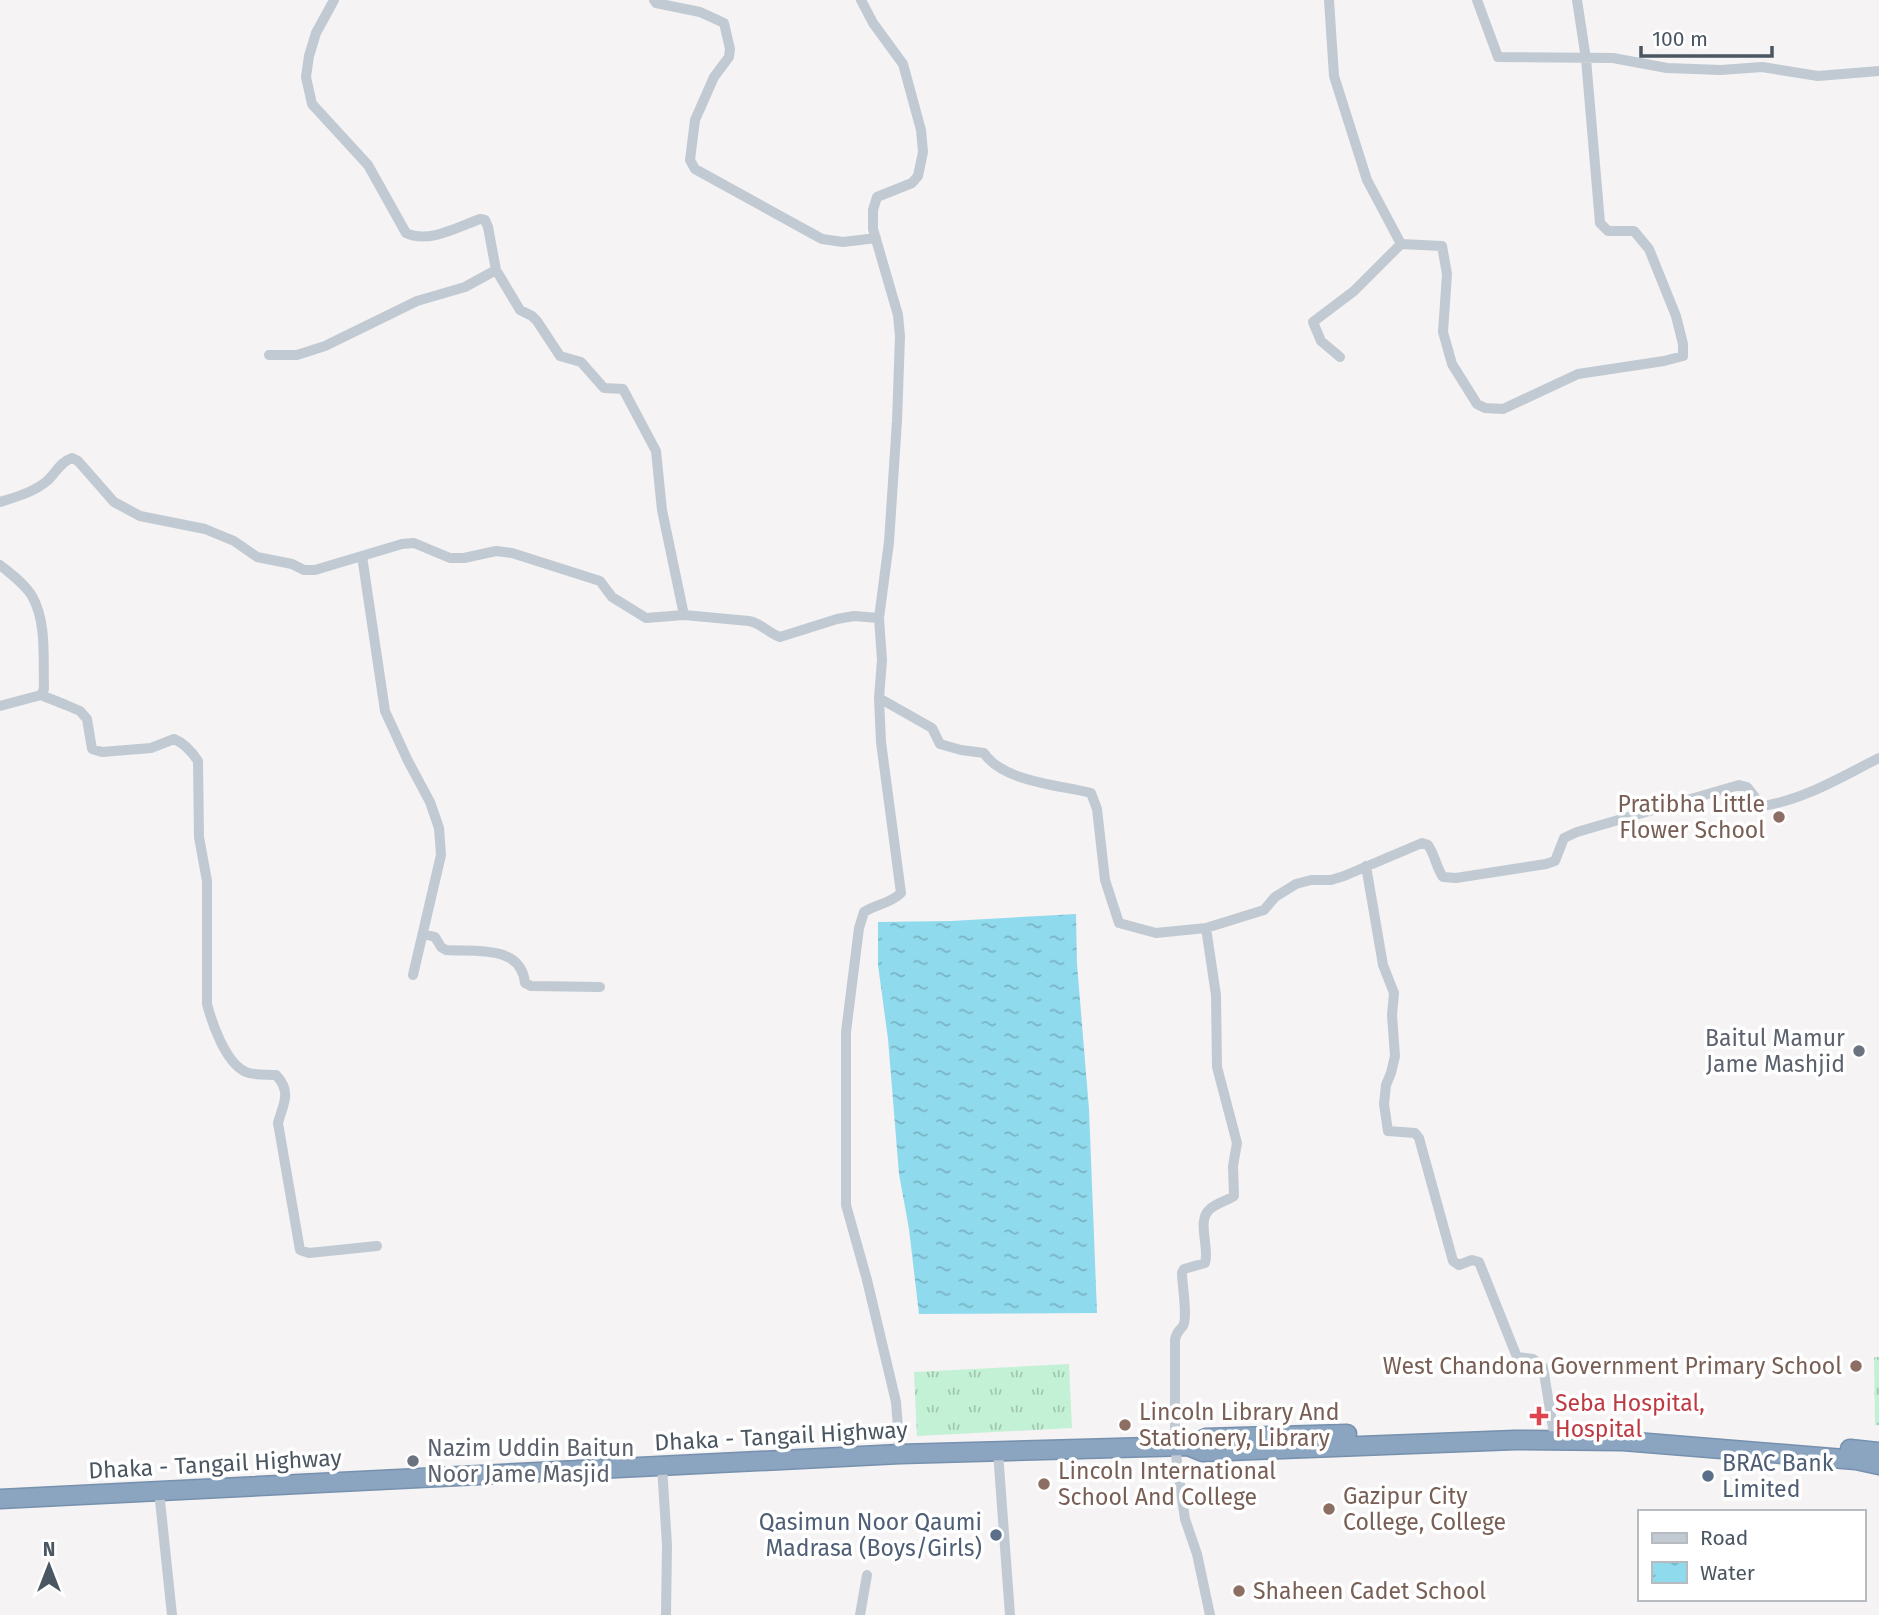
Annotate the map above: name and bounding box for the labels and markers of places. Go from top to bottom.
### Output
place label: Pratibha Little Flower School [1618,790,1765,844]
marker: Pratibha Little Flower School [1771,809,1787,825]
place label: Baitul Mamur Jame Mashjid [1705,1024,1845,1078]
marker: Baitul Mamur Jame Mashjid [1851,1043,1867,1059]
place label: West Chandona Government Primary School [1383,1352,1842,1380]
marker: West Chandona Government Primary School [1848,1358,1864,1374]
place label: Seba Hospital, Hospital [1555,1389,1705,1443]
place label: Lincoln Library And Stationery, Library [1139,1398,1340,1452]
marker: Seba Hospital, Hospital [1529,1406,1549,1426]
marker: Lincoln Library And Stationery, Library [1117,1417,1133,1433]
place label: Nazim Uddin Baitun Noor Jame Masjid [427,1434,635,1488]
place label: BRAC Bank Limited [1722,1449,1834,1503]
marker: Nazim Uddin Baitun Noor Jame Masjid [405,1453,421,1469]
place label: Lincoln International School And College [1058,1457,1276,1511]
marker: BRAC Bank Limited [1700,1468,1716,1484]
marker: Lincoln International School And College [1036,1476,1052,1492]
place label: Gazipur City College, College [1343,1482,1506,1536]
marker: Gazipur City College, College [1321,1501,1337,1517]
place label: Qasimun Noor Qaumi Madrasa (Boys/Girls) [759,1508,982,1562]
marker: Qasimun Noor Qaumi Madrasa (Boys/Girls) [988,1527,1004,1543]
place label: Shaheen Cadet School [1253,1577,1486,1605]
marker: Shaheen Cadet School [1231,1583,1247,1599]

